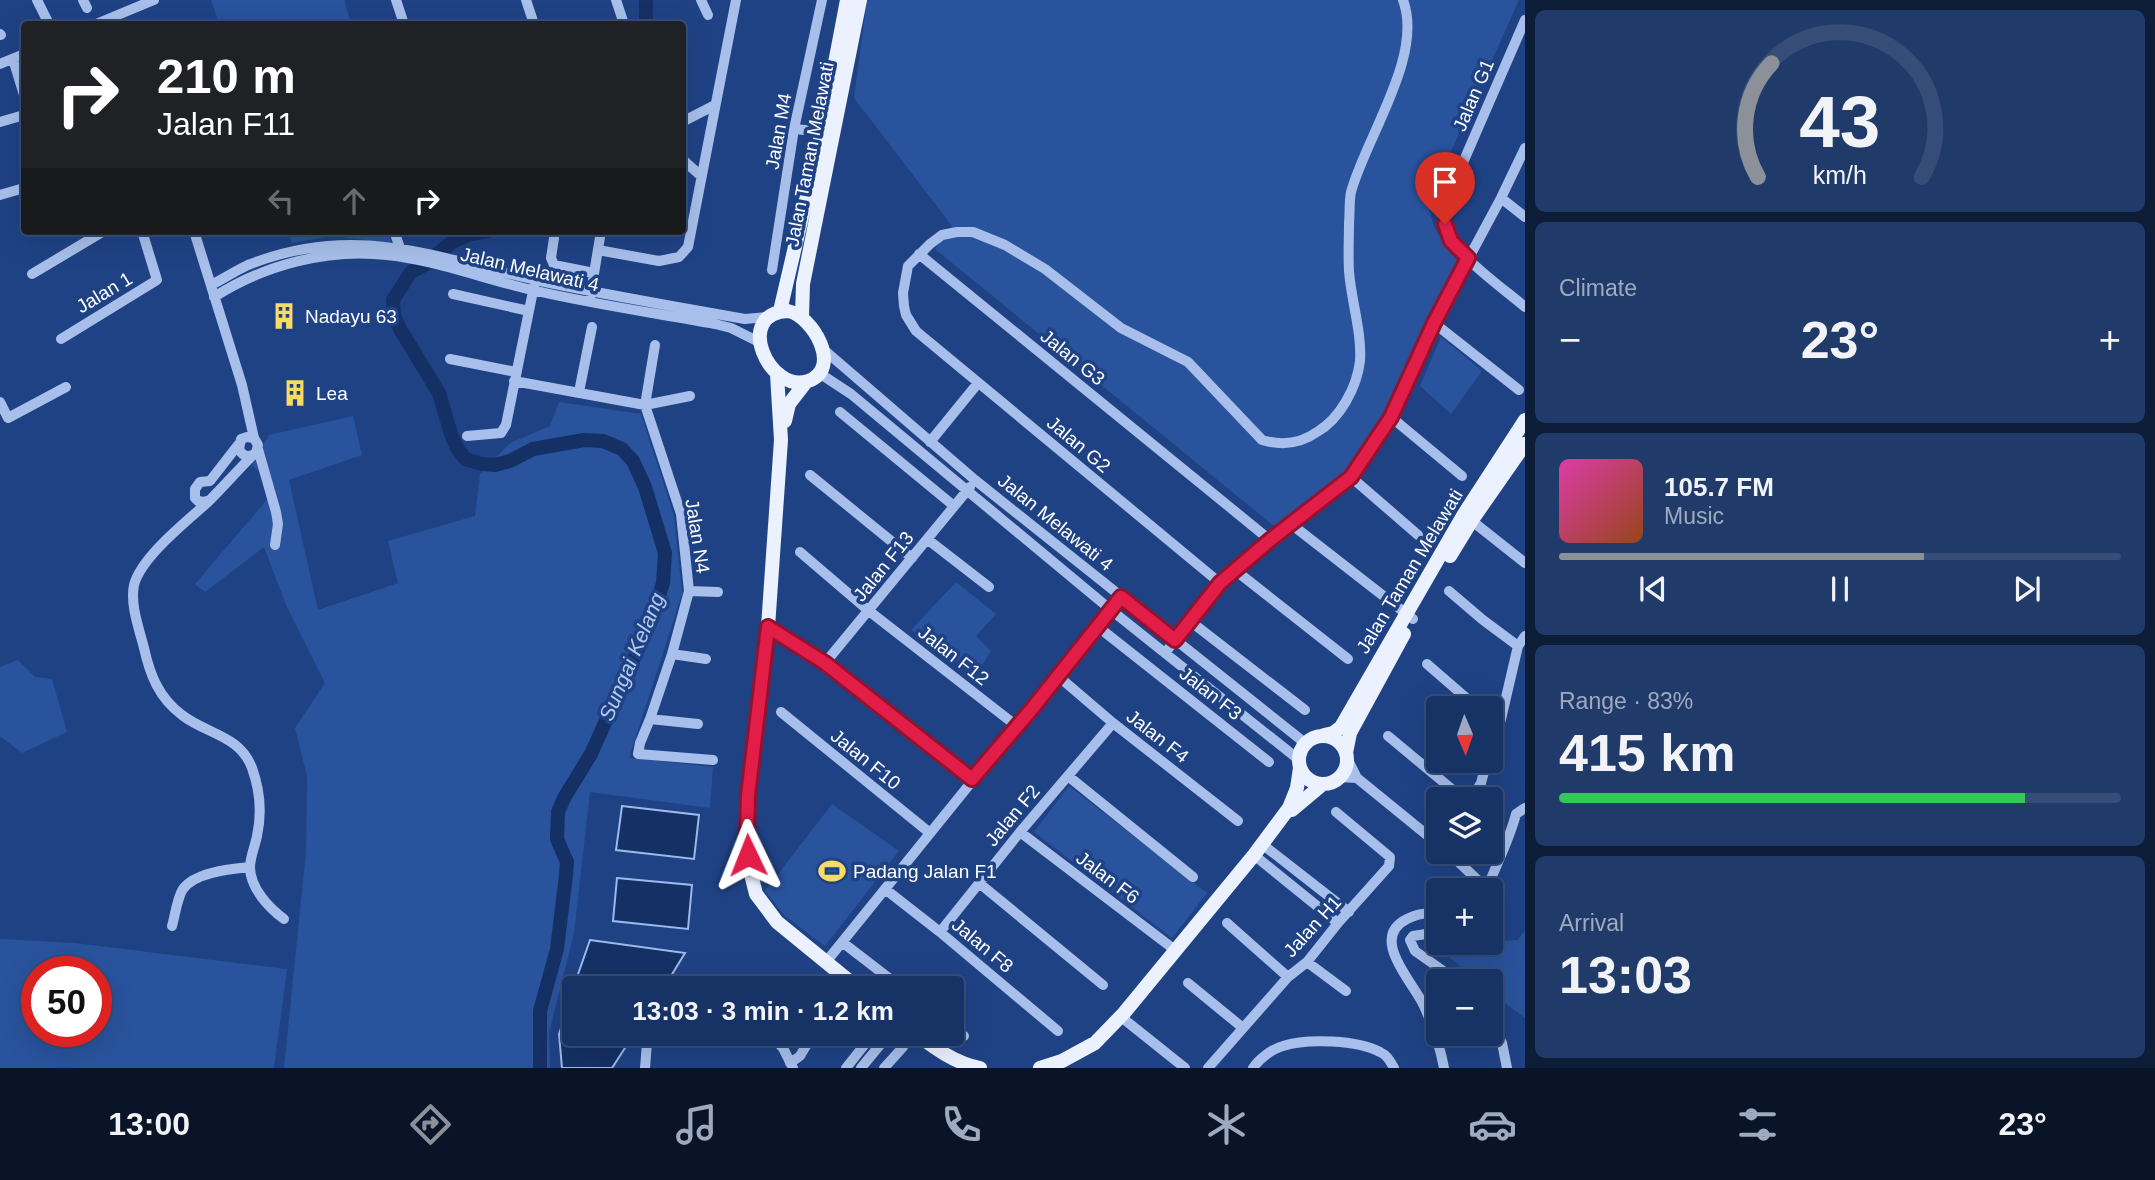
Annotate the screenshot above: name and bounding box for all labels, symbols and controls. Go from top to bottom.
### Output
icon: right [42,49,133,140]
text: 210 m [157,49,296,103]
street label: Jalan G1 [1449,56,1498,134]
street label: Jalan Taman Melawati [781,60,838,248]
text: 43 [1800,81,1880,162]
street label: Jalan M4 [761,91,796,171]
text: Jalan F11 [157,106,295,142]
pin [1415,152,1475,224]
text: km/h [1813,161,1867,189]
icon: arrive [1426,163,1464,201]
icon: left [262,182,300,220]
icon: ahead [335,182,373,220]
icon: right [408,182,446,220]
street label: Jalan Melawati 4 [459,243,602,296]
street label: Jalan 1 [73,268,136,317]
text: Climate [1559,275,1637,301]
building icon: Nadayu 63 [269,301,299,331]
place label: Nadayu 63 [305,306,397,327]
text: 23° [1801,311,1879,369]
text: − [1559,319,1581,361]
text: + [2099,319,2121,361]
street label: Jalan G3 [1037,325,1109,389]
building icon: Lea [280,378,310,408]
place label: Lea [316,383,348,404]
street label: Jalan G2 [1043,412,1115,477]
street label: Jalan Melawati 4 [994,470,1118,575]
text: 105.7 FM [1664,472,1774,502]
street label: Jalan Taman Melawati [1352,485,1467,657]
street label: Jalan N4 [681,497,714,575]
text: Music [1664,503,1724,529]
street label: Jalan F13 [849,527,918,605]
icon: previous [1634,570,1672,608]
icon: pause [1821,570,1859,608]
icon: next [2008,570,2046,608]
water label: Sungai Kelang [594,589,669,724]
street label: Jalan F12 [914,621,993,689]
street label: Jalan F3 [1176,663,1246,724]
text: Range · 83% [1559,688,1693,714]
north arrow [1426,696,1503,774]
map controls [1426,696,1503,1046]
street label: Jalan F4 [1123,706,1193,767]
text: 415 km [1559,724,1735,782]
street label: Jalan F10 [827,725,905,794]
street label: Jalan F2 [981,781,1044,850]
button: layers [1426,787,1503,864]
position arrow [711,818,785,892]
street label: Jalan F6 [1072,847,1143,908]
sports icon: Padang Jalan F1 [817,856,847,886]
place label: Padang Jalan F1 [853,861,997,882]
button: + [1426,878,1503,955]
street label: Jalan H1 [1279,891,1345,961]
text: Arrival [1559,910,1624,936]
street label: Jalan F8 [948,914,1017,977]
text: 13:03 [1559,946,1692,1004]
speed limit sign: 50 [21,956,112,1047]
button: − [1426,969,1503,1046]
text: 13:03 · 3 min · 1.2 km [632,996,894,1026]
icon: directions [406,1100,455,1149]
icon: music [672,1100,721,1149]
icon: phone [937,1100,986,1149]
icon: climate [1202,1100,1251,1149]
icon: car [1468,1100,1517,1149]
icon: filters [1733,1100,1782,1149]
text: 13:00 [108,1106,190,1142]
text: 23° [1998,1106,2047,1142]

